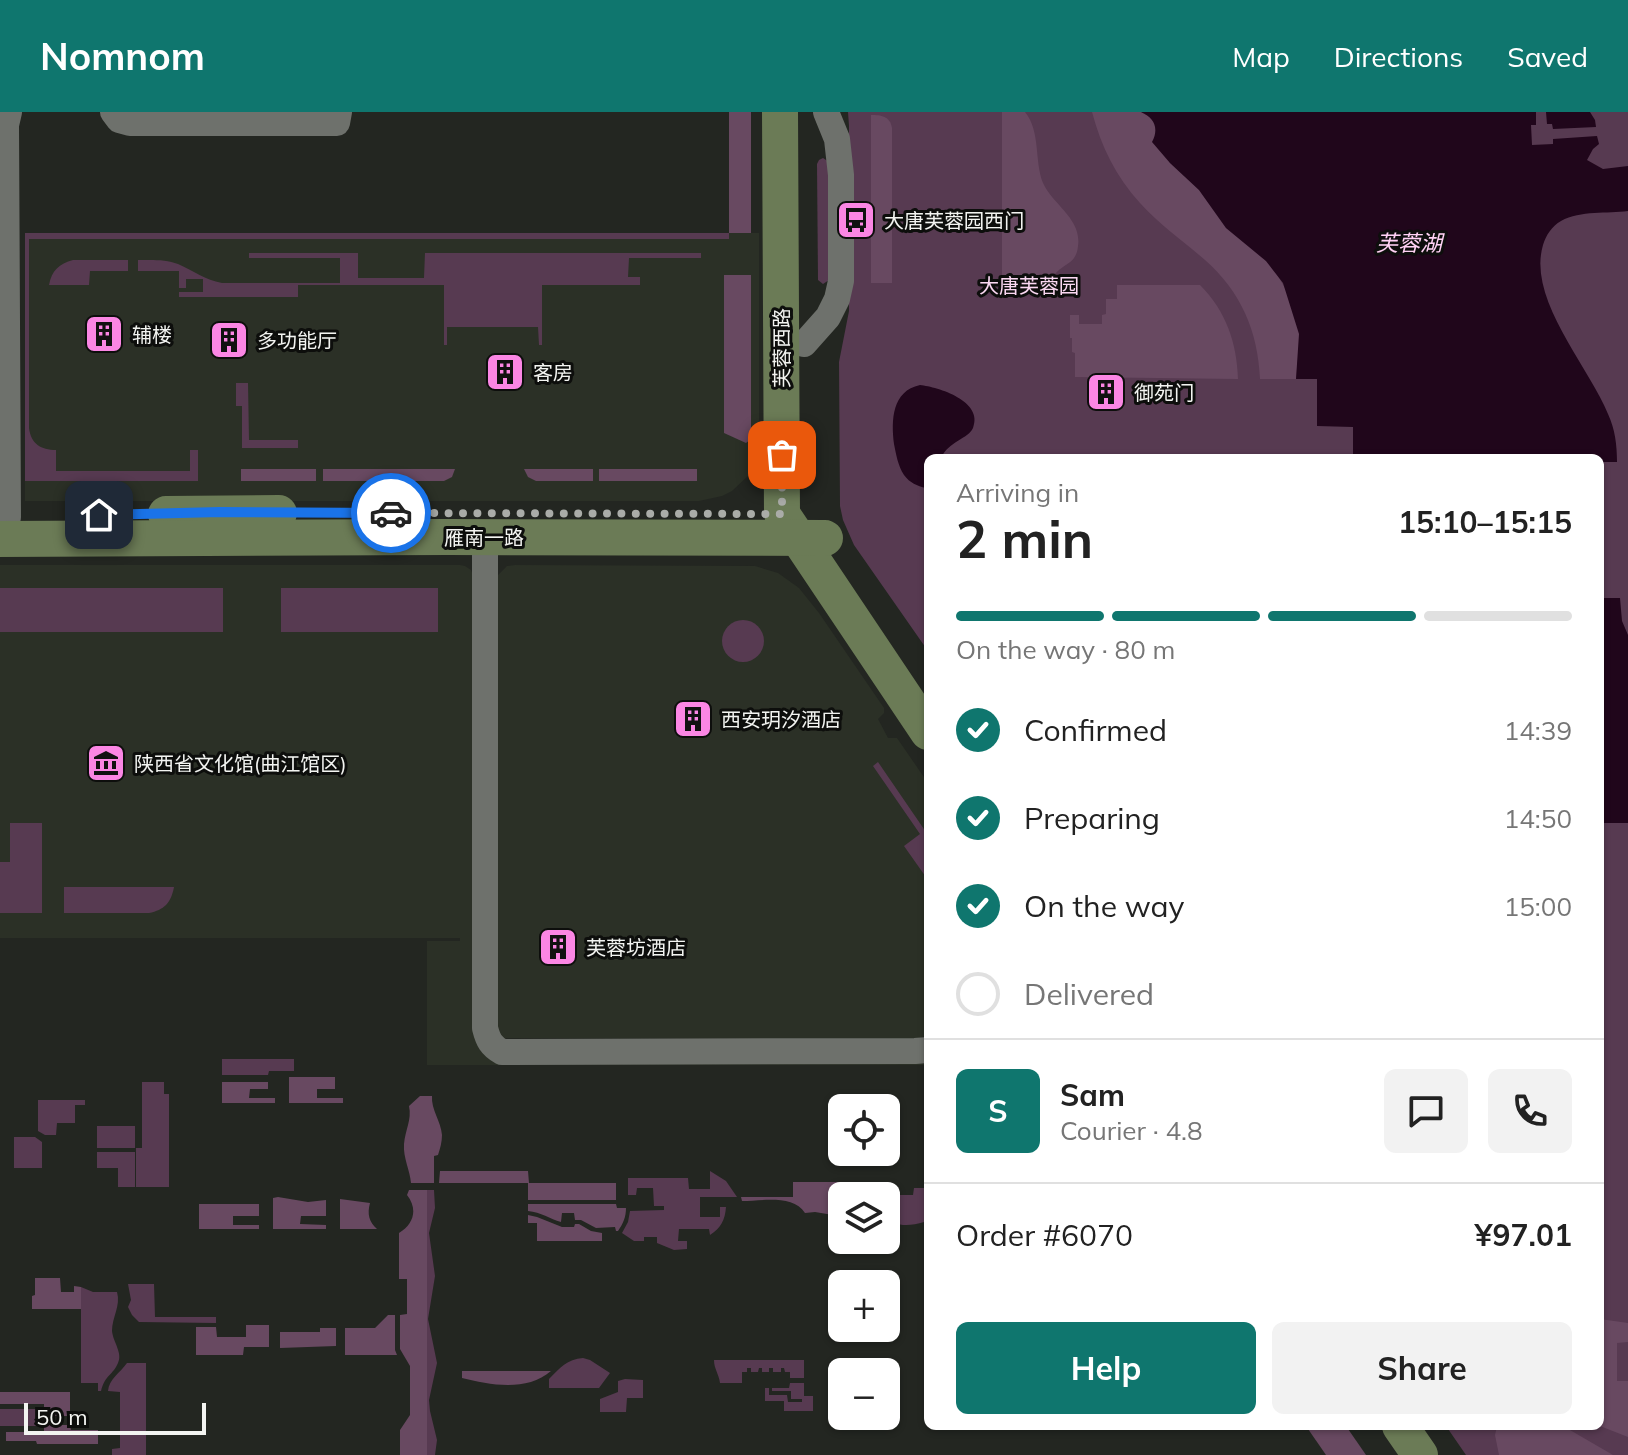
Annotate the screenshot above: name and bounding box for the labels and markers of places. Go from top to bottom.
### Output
bus stop icon: 大唐芙蓉园西门 [835,199,877,241]
place label: 大唐芙蓉园西门 [884,208,1024,233]
building icon: 辅楼 [83,313,125,355]
building icon: 多功能厅 [208,319,250,361]
place label: 辅楼 [132,322,172,347]
place label: 多功能厅 [257,328,337,353]
building icon: 客房 [484,351,526,393]
place label: 客房 [533,360,573,385]
building icon: 御苑门 [1085,371,1127,413]
place label: 御苑门 [1134,380,1194,405]
pin [748,421,816,489]
pin [65,481,133,549]
building icon: 西安玥汐酒店 [672,698,714,740]
place label: 西安玥汐酒店 [721,707,841,732]
museum icon: 陕西省文化馆(曲江馆区) [85,742,127,784]
place label: 陕西省文化馆(曲江馆区) [134,751,347,776]
building icon: 芙蓉坊酒店 [537,926,579,968]
place label: 芙蓉坊酒店 [586,935,686,960]

